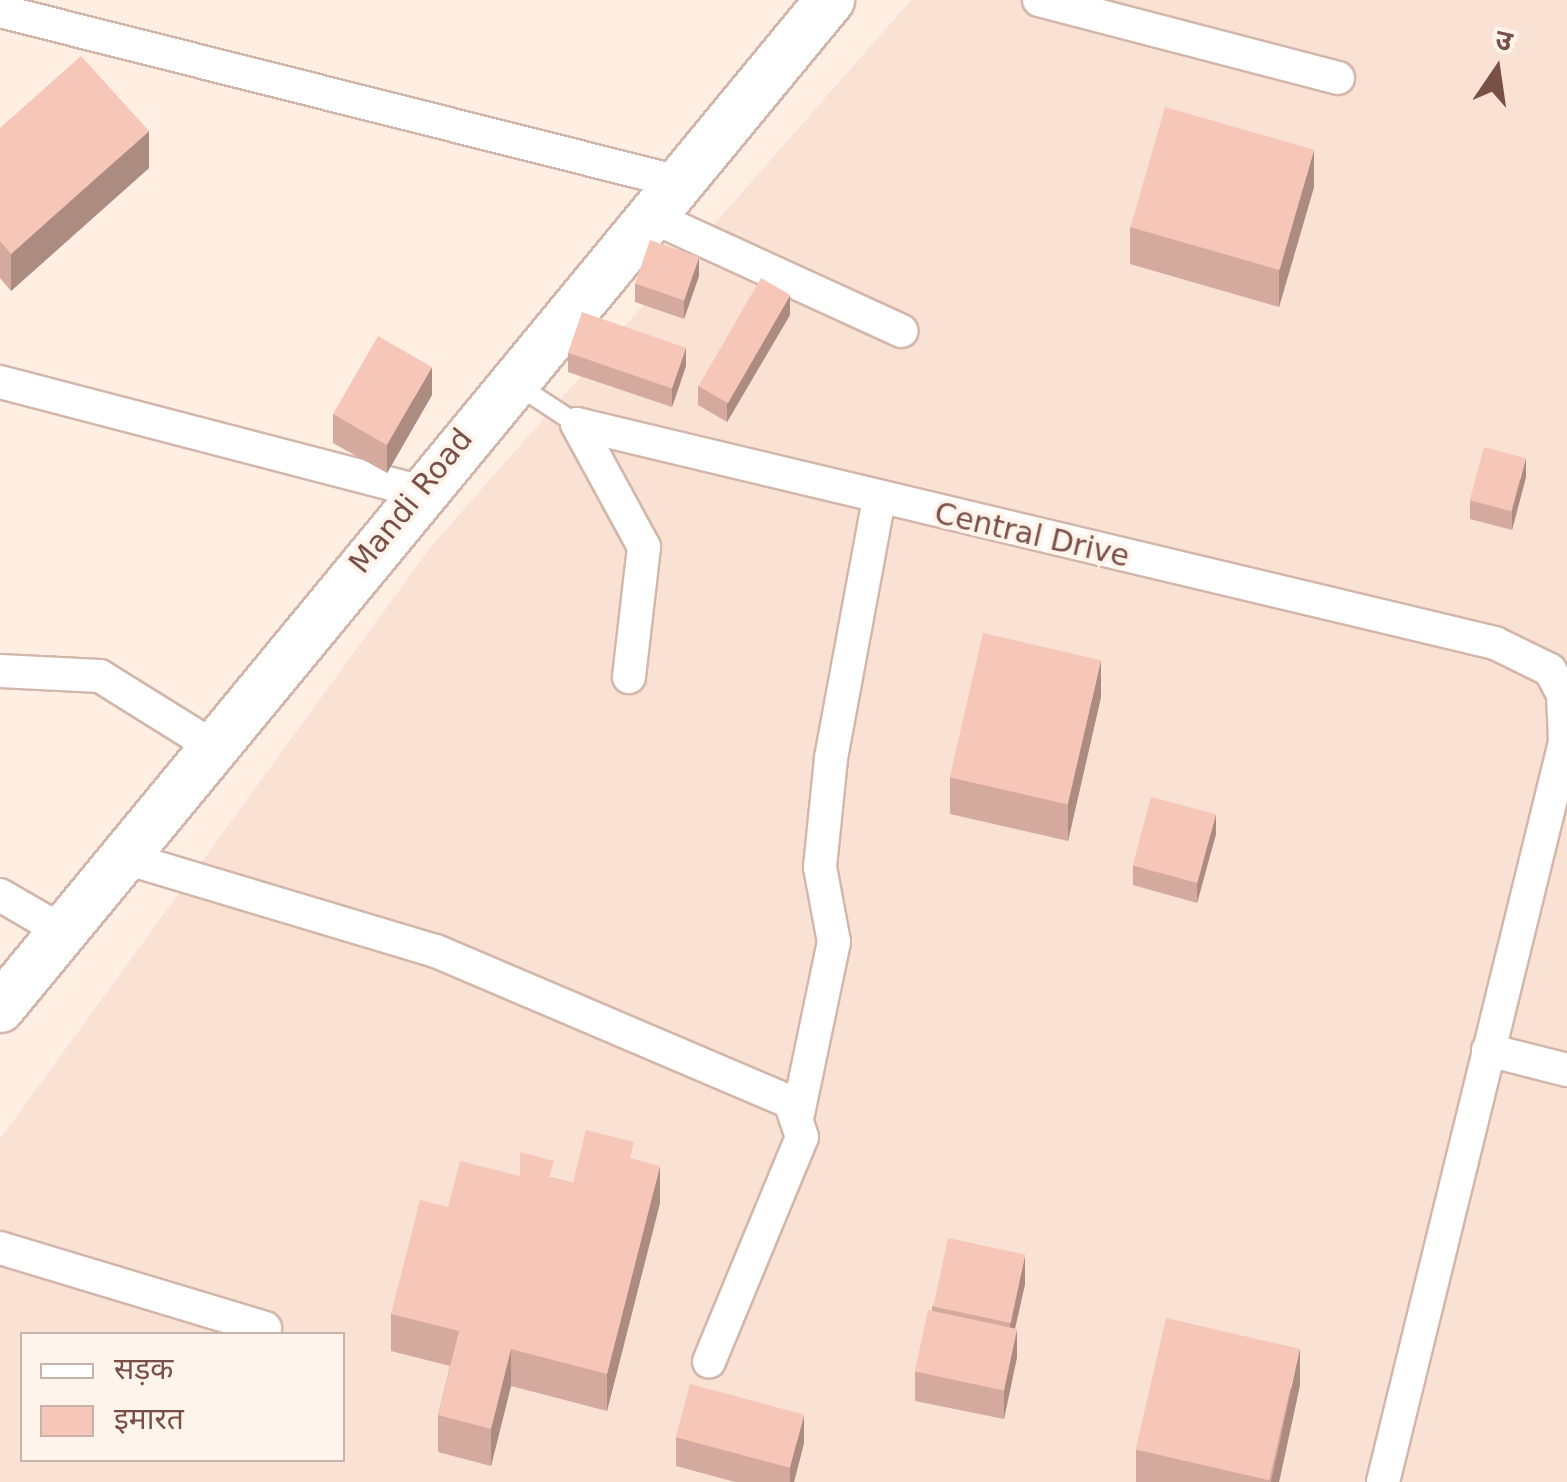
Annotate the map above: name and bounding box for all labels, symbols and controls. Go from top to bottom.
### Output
north arrow [1447,20,1547,120]
text: उ [1492,22,1516,58]
street label: Mandi Road [342,421,480,581]
street label: Central Drive [931,495,1133,575]
legend [20,1332,345,1462]
text: सड़क [114,1351,173,1386]
text: इमारत [114,1401,184,1436]

